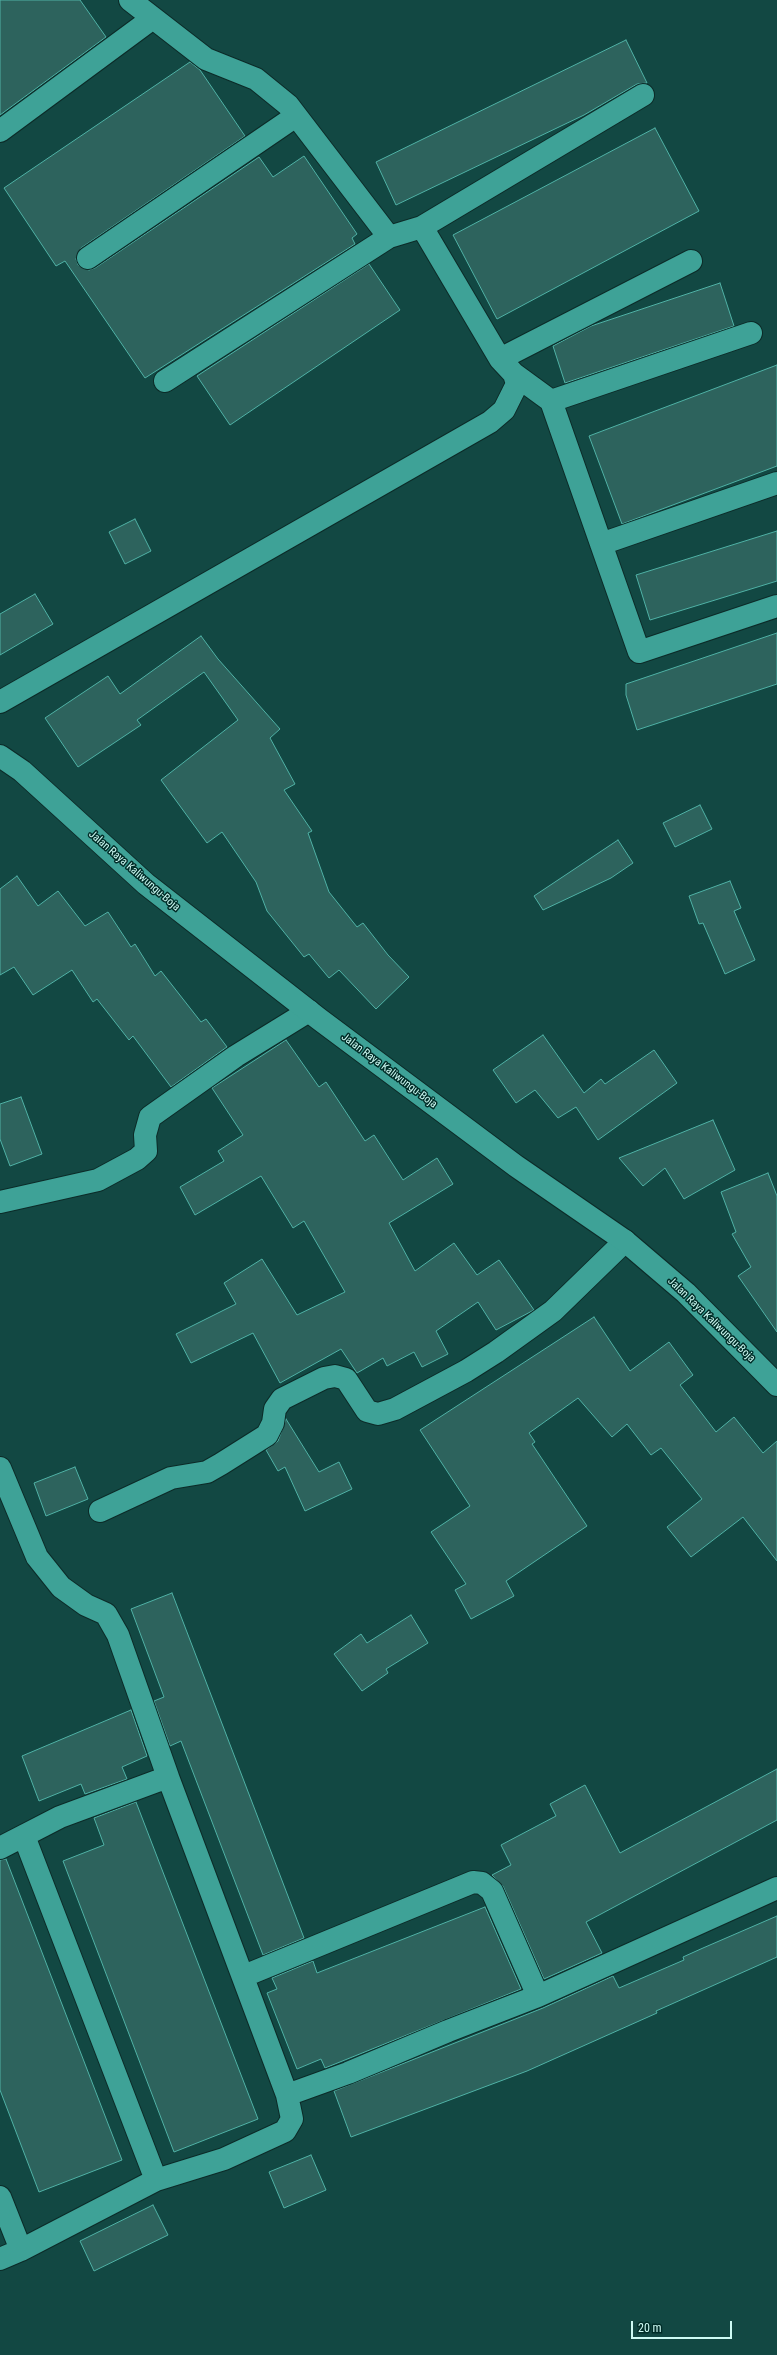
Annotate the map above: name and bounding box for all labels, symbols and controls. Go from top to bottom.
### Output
street label: Jalan Raya Kaliwungu-Boja [86,828,182,914]
street label: Jalan Raya Kaliwungu-Boja [339,1031,439,1111]
street label: Jalan Raya Kaliwungu-Boja [665,1275,757,1365]
scale bar [633,2313,734,2339]
text: 20 m [638,2321,662,2335]

